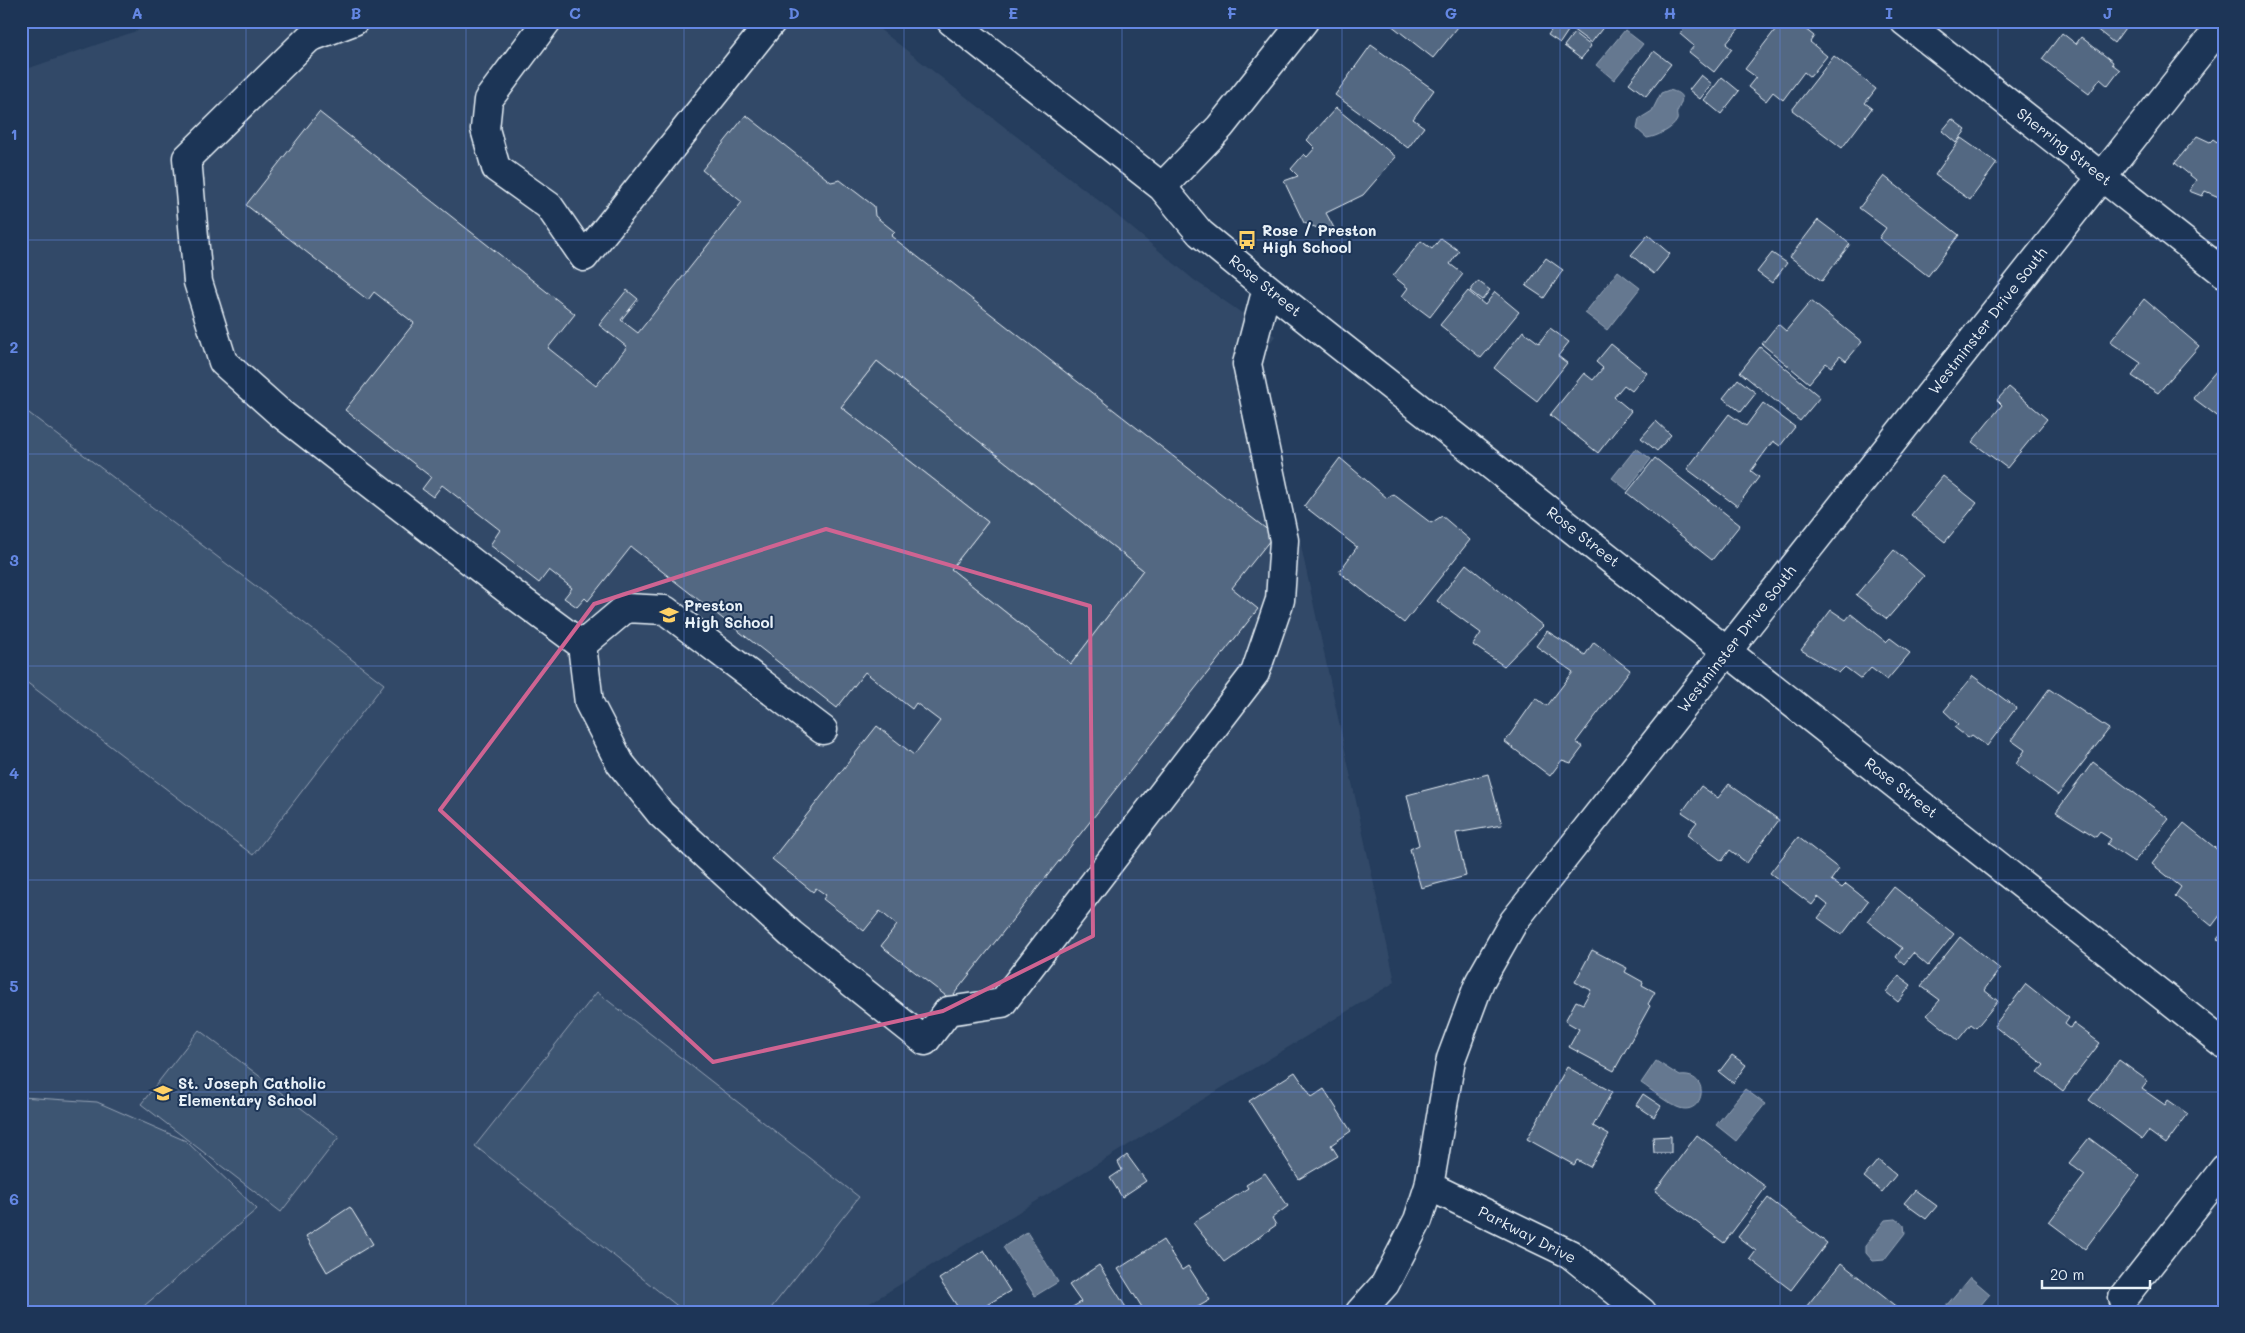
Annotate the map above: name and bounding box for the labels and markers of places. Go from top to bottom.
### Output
place label: Rose / Preston High School [1262,220,1376,257]
bus stop icon: Rose / Preston High School [1236,229,1258,251]
place label: Preston High School [684,595,774,632]
school or university icon: Preston High School [658,604,680,626]
place label: St. Joseph Catholic Elementary School [178,1073,326,1110]
school or university icon: St. Joseph Catholic Elementary School [152,1082,174,1104]

